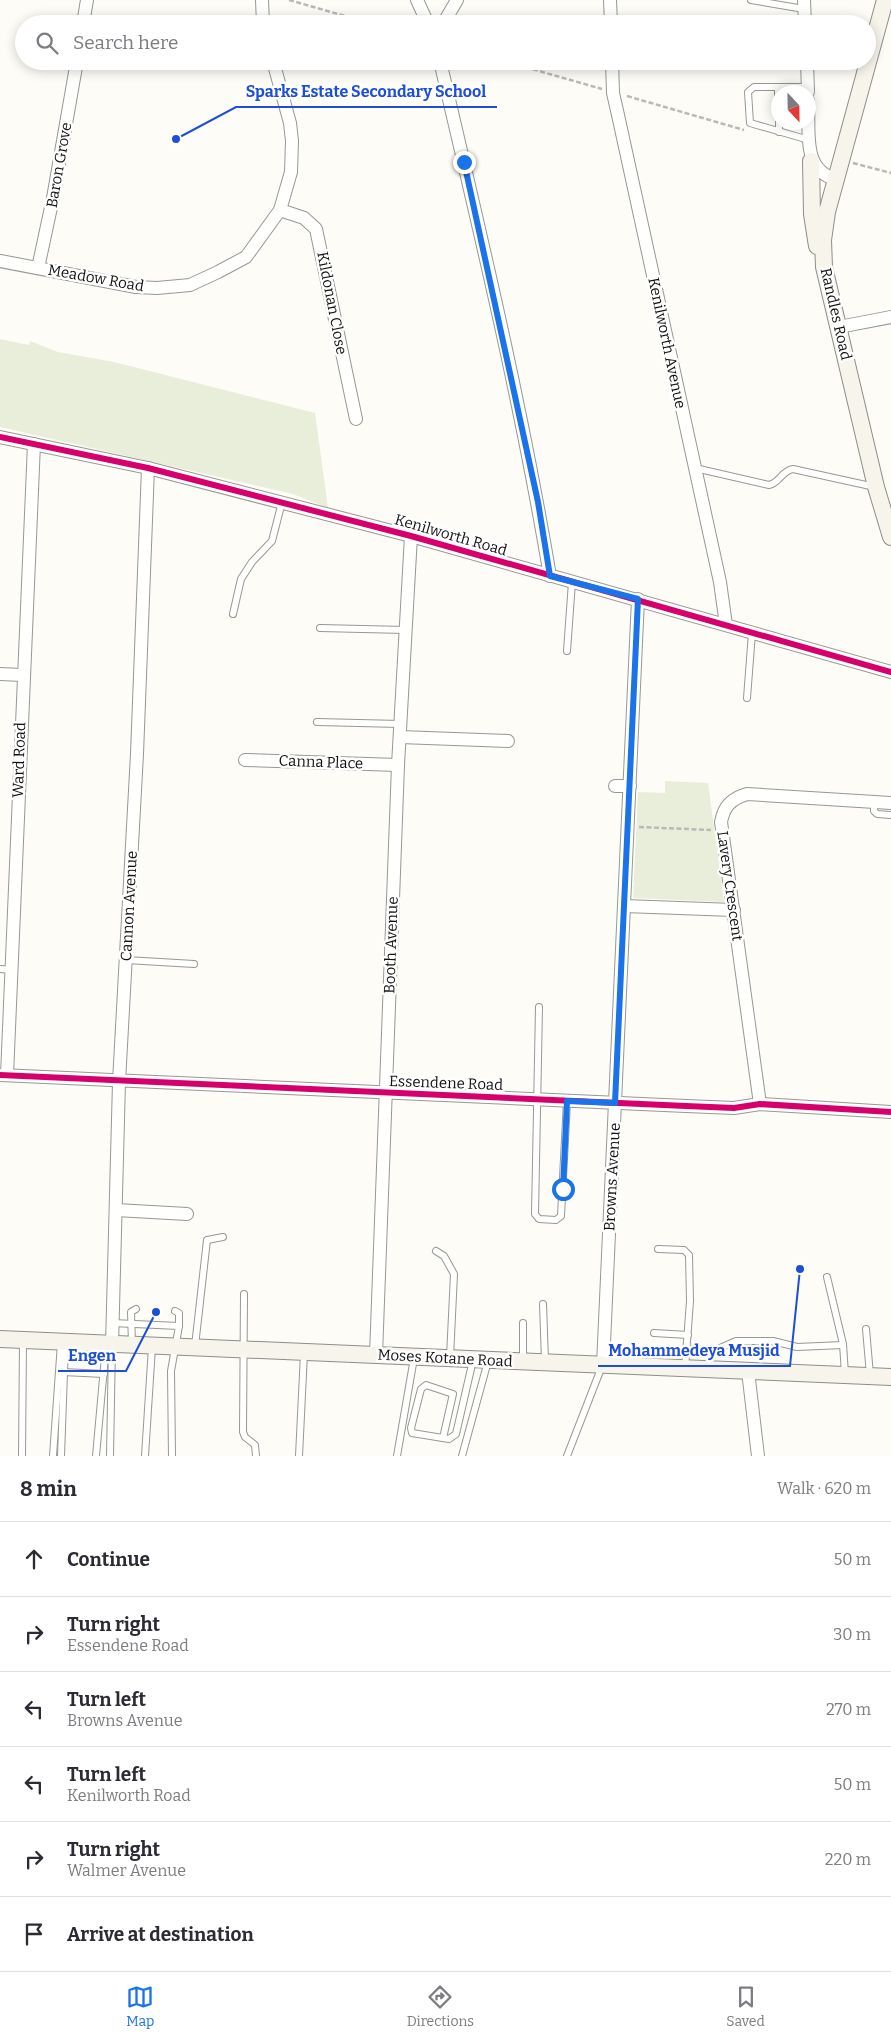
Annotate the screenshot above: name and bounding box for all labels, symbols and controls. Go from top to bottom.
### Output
search box [15,15,876,70]
icon: search [33,29,61,57]
text: Search here [73,31,178,54]
callout: Sparks Estate Secondary School [236,76,497,107]
text: Sparks Estate Secondary School [246,82,486,101]
north arrow [771,85,816,130]
street label: Baron Grove [43,121,75,209]
route end [453,151,476,174]
street label: Kildonan Close [313,250,351,356]
street label: Meadow Road [47,261,145,295]
street label: Randles Road [817,266,855,362]
street label: Kenilworth Avenue [644,276,690,410]
street label: Kenilworth Road [393,510,509,560]
street label: Ward Road [9,722,29,798]
street label: Canna Place [278,752,364,772]
street label: Lavery Crescent [713,830,747,943]
street label: Cannon Avenue [117,850,141,962]
street label: Booth Avenue [380,896,402,994]
street label: Essendene Road [389,1072,503,1094]
street label: Browns Avenue [600,1122,624,1232]
route start [552,1178,575,1201]
callout: Mohammedeya Musjid [598,1335,790,1366]
callout: Engen [58,1340,126,1371]
text: Mohammedeya Musjid [608,1341,780,1360]
street label: Moses Kotane Road [377,1345,513,1371]
text: Engen [68,1346,117,1365]
text: 8 min [20,1476,77,1502]
text: Walk · 620 m [777,1479,871,1498]
icon: ahead [20,1545,48,1573]
text: Continue [67,1548,150,1571]
text: 50 m [834,1550,871,1569]
text: Turn right [67,1613,160,1636]
icon: right [20,1620,48,1648]
text: 30 m [833,1625,871,1644]
text: Essendene Road [67,1636,189,1655]
text: Turn left [67,1688,146,1711]
icon: left [20,1695,48,1723]
text: 270 m [826,1700,871,1719]
text: Browns Avenue [67,1711,183,1730]
text: Turn left [67,1763,146,1786]
icon: left [20,1770,48,1798]
text: 50 m [834,1775,871,1794]
text: Kenilworth Road [67,1786,191,1805]
text: Turn right [67,1838,160,1861]
icon: right [20,1845,48,1873]
text: 220 m [825,1850,871,1869]
text: Walmer Avenue [67,1861,186,1880]
icon: arrive [20,1920,48,1948]
text: Arrive at destination [67,1923,254,1946]
tab: Map [126,1983,154,2030]
tab: Directions [407,1983,474,2030]
tab: Saved [726,1983,765,2030]

